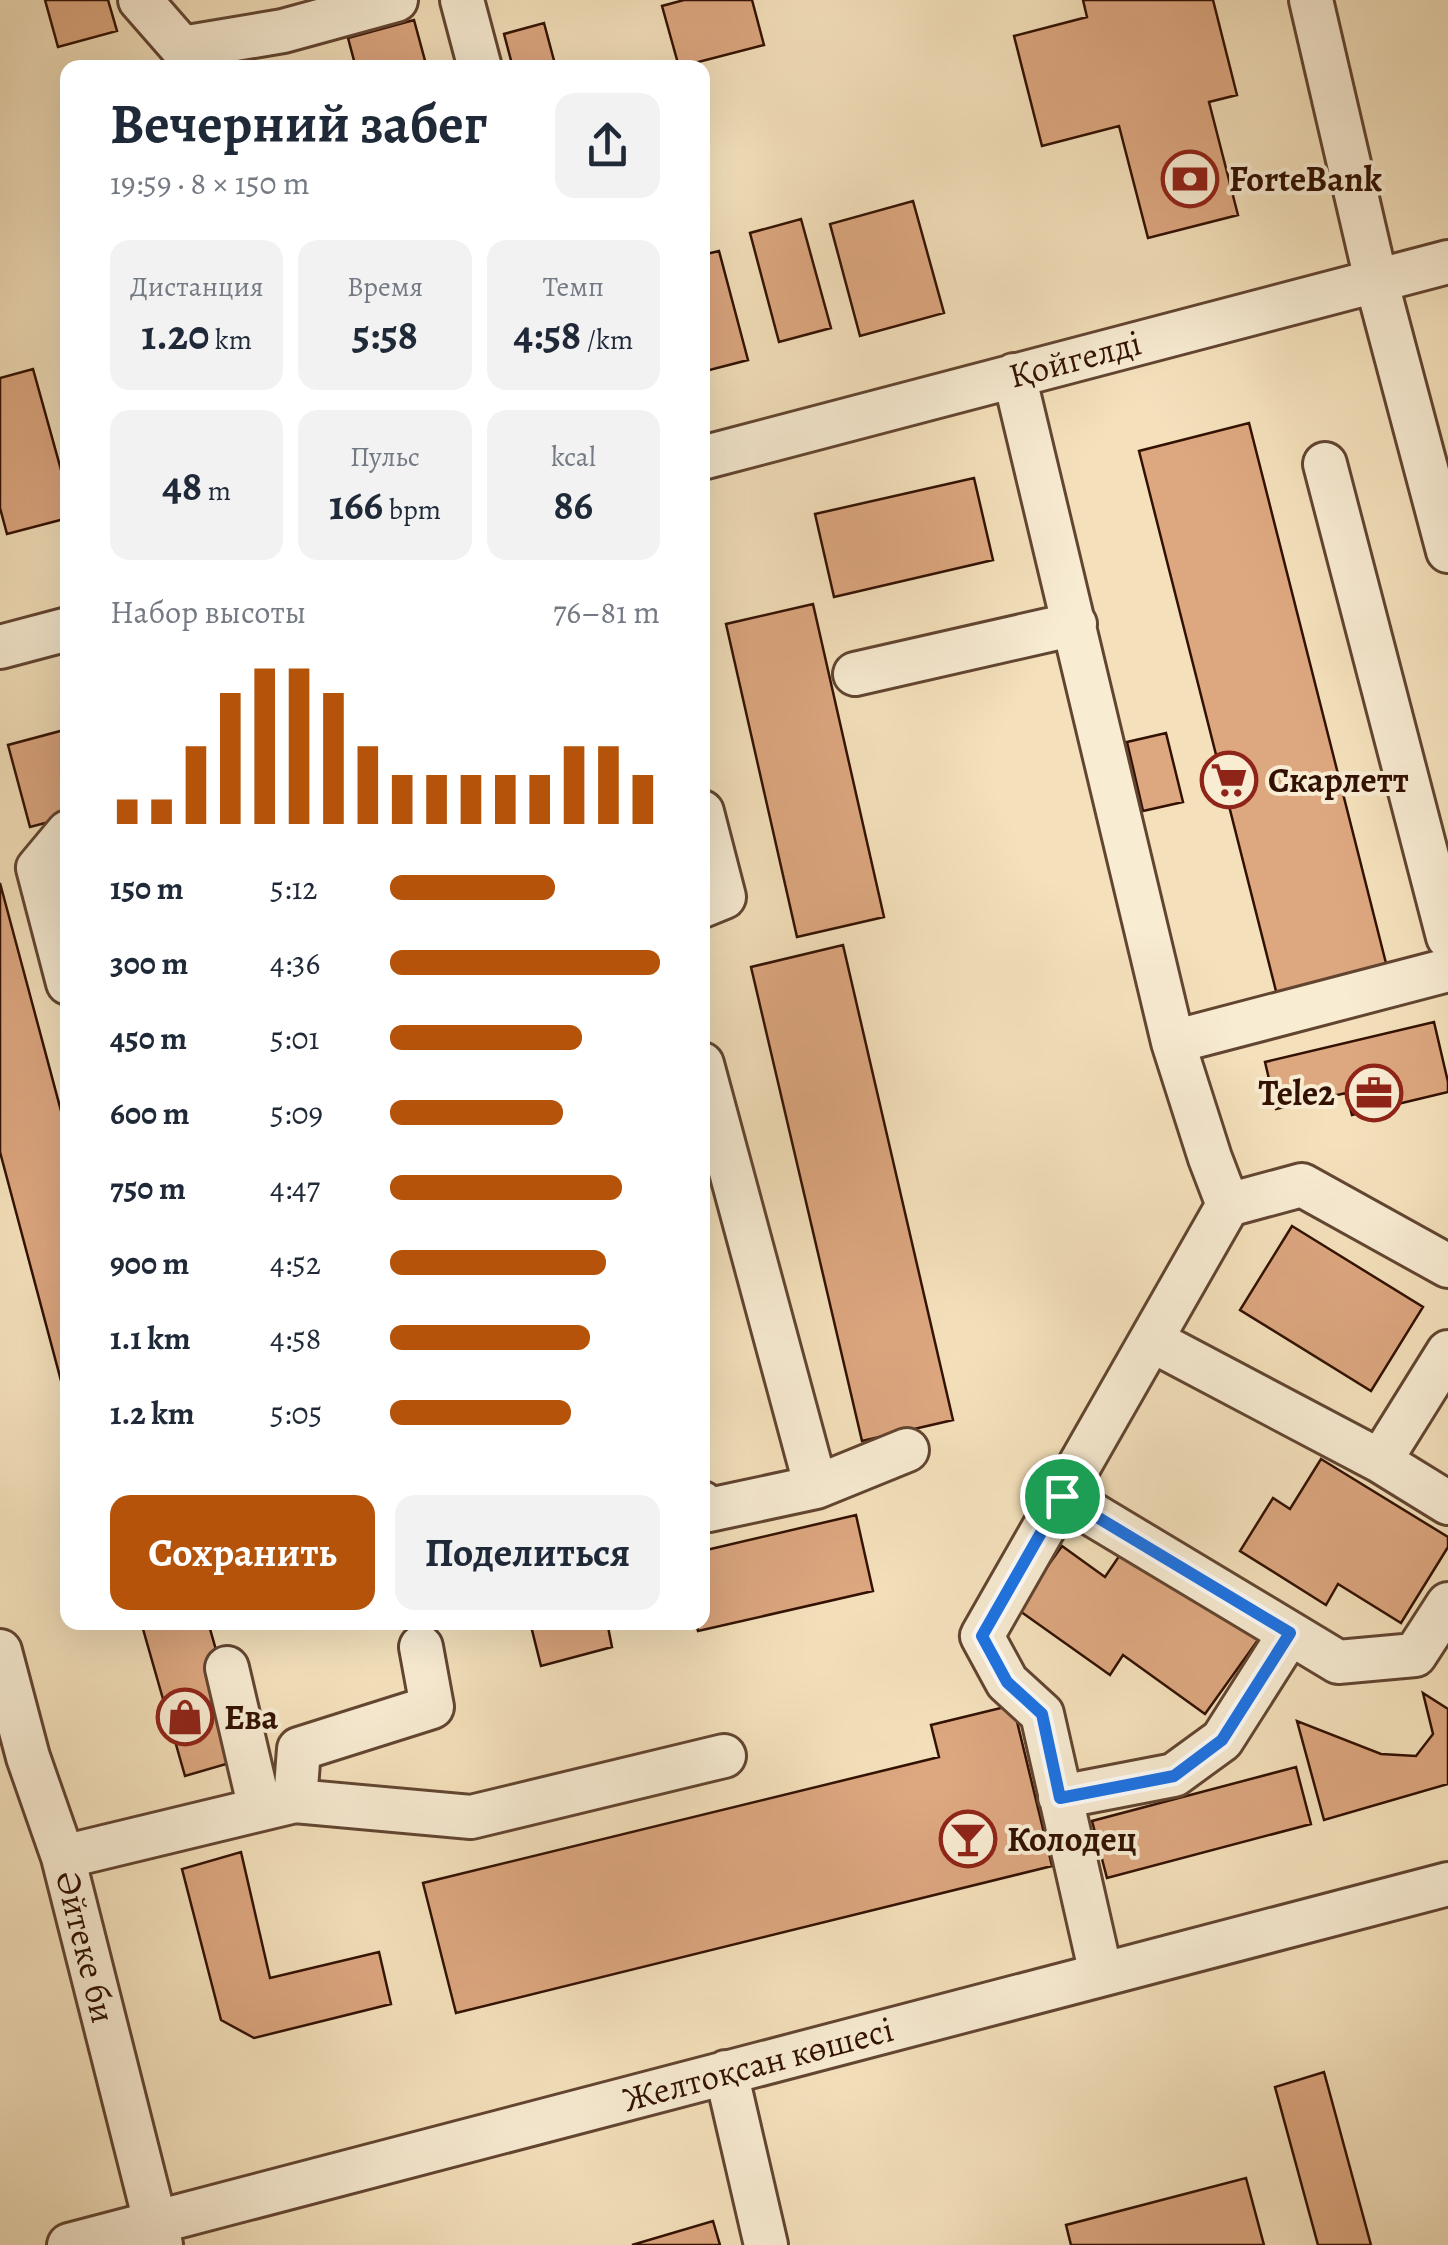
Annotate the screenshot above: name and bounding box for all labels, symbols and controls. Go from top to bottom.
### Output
text: Вечерний забег [110,86,488,161]
button: share [555,93,660,198]
bank icon: ForteBank [1160,149,1220,209]
place label: ForteBank [1229,155,1382,203]
text: 19:59 · 8 × 150 m [110,161,310,205]
text: Дистанция [130,268,263,306]
text: Время [347,268,423,306]
text: Темп [543,268,604,306]
text: 1.20 [141,306,209,363]
text: 5:58 [352,306,418,363]
text: 4:58 [513,306,581,363]
street label: Қойгелді [1004,318,1146,400]
text: km [209,321,252,359]
text: /km [581,321,633,359]
text: Пульс [350,438,420,476]
text: kcal [551,438,596,476]
text: 48 [162,457,202,514]
text: m [202,472,231,510]
text: 166 [329,476,383,533]
text: 86 [553,476,593,533]
text: bpm [383,491,441,529]
text: Набор высоты [110,590,306,634]
text: 76–81 m [553,590,660,634]
supermarket icon: Скарлетт [1199,750,1259,810]
place label: Скарлетт [1268,756,1409,804]
text: 150 m [110,866,184,910]
text: 5:12 [270,866,318,910]
text: 300 m [110,941,188,985]
text: 4:36 [270,941,320,985]
text: 450 m [110,1016,187,1060]
text: 5:01 [270,1016,319,1060]
office icon: Tele2 [1344,1063,1404,1123]
place label: Tele2 [1258,1069,1335,1117]
text: 600 m [110,1091,190,1135]
text: 5:09 [270,1091,323,1135]
text: 750 m [110,1166,186,1210]
text: 4:47 [270,1166,320,1210]
text: 900 m [110,1241,189,1285]
text: 4:52 [270,1241,321,1285]
text: 1.1 km [110,1316,191,1360]
text: 4:58 [270,1316,321,1360]
text: 1.2 km [110,1391,195,1435]
text: 5:05 [270,1391,322,1435]
pin [1020,1454,1105,1539]
icon: arrive [1035,1469,1090,1524]
button: Сохранить [110,1495,375,1610]
button: Поделиться [395,1495,660,1610]
shop icon: Ева [155,1687,215,1747]
place label: Ева [224,1693,278,1741]
bar icon: Колодец [938,1809,998,1869]
place label: Колодец [1007,1815,1137,1863]
street label: Әйтеке би [44,1866,128,2028]
street label: Желтоқсан көшесі [617,2005,899,2123]

